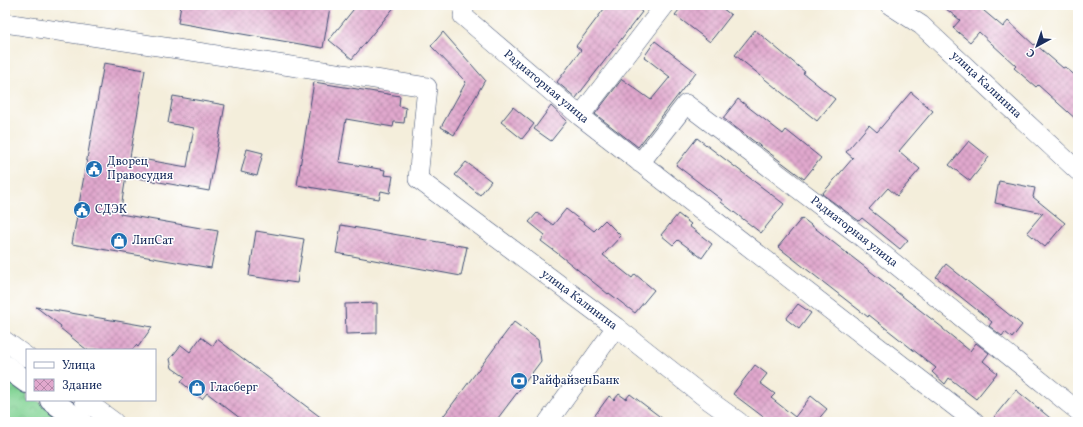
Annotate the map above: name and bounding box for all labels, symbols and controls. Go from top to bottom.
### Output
north arrow [1017,26,1057,66]
text: С [1024,44,1039,61]
street label: Радиаторная улица [500,47,592,127]
street label: улица Калинина [947,48,1025,122]
place label: Дворец Правосудия [107,154,173,184]
public building icon: Дворец Правосудия [84,159,104,179]
street label: Радиаторная улица [807,193,901,271]
public building icon: СДЭК [72,200,92,220]
place label: СДЭК [95,202,127,218]
shop icon: ЛипСат [109,231,129,251]
place label: ЛипСат [132,233,174,249]
street label: улица Калинина [538,266,620,334]
legend [26,349,156,401]
text: Улица [62,358,95,374]
bank icon: РайфайзенБанк [509,371,529,391]
place label: РайфайзенБанк [532,373,620,389]
text: Здание [62,378,102,394]
shop icon: Гласберг [187,378,207,398]
place label: Гласберг [210,380,259,396]

